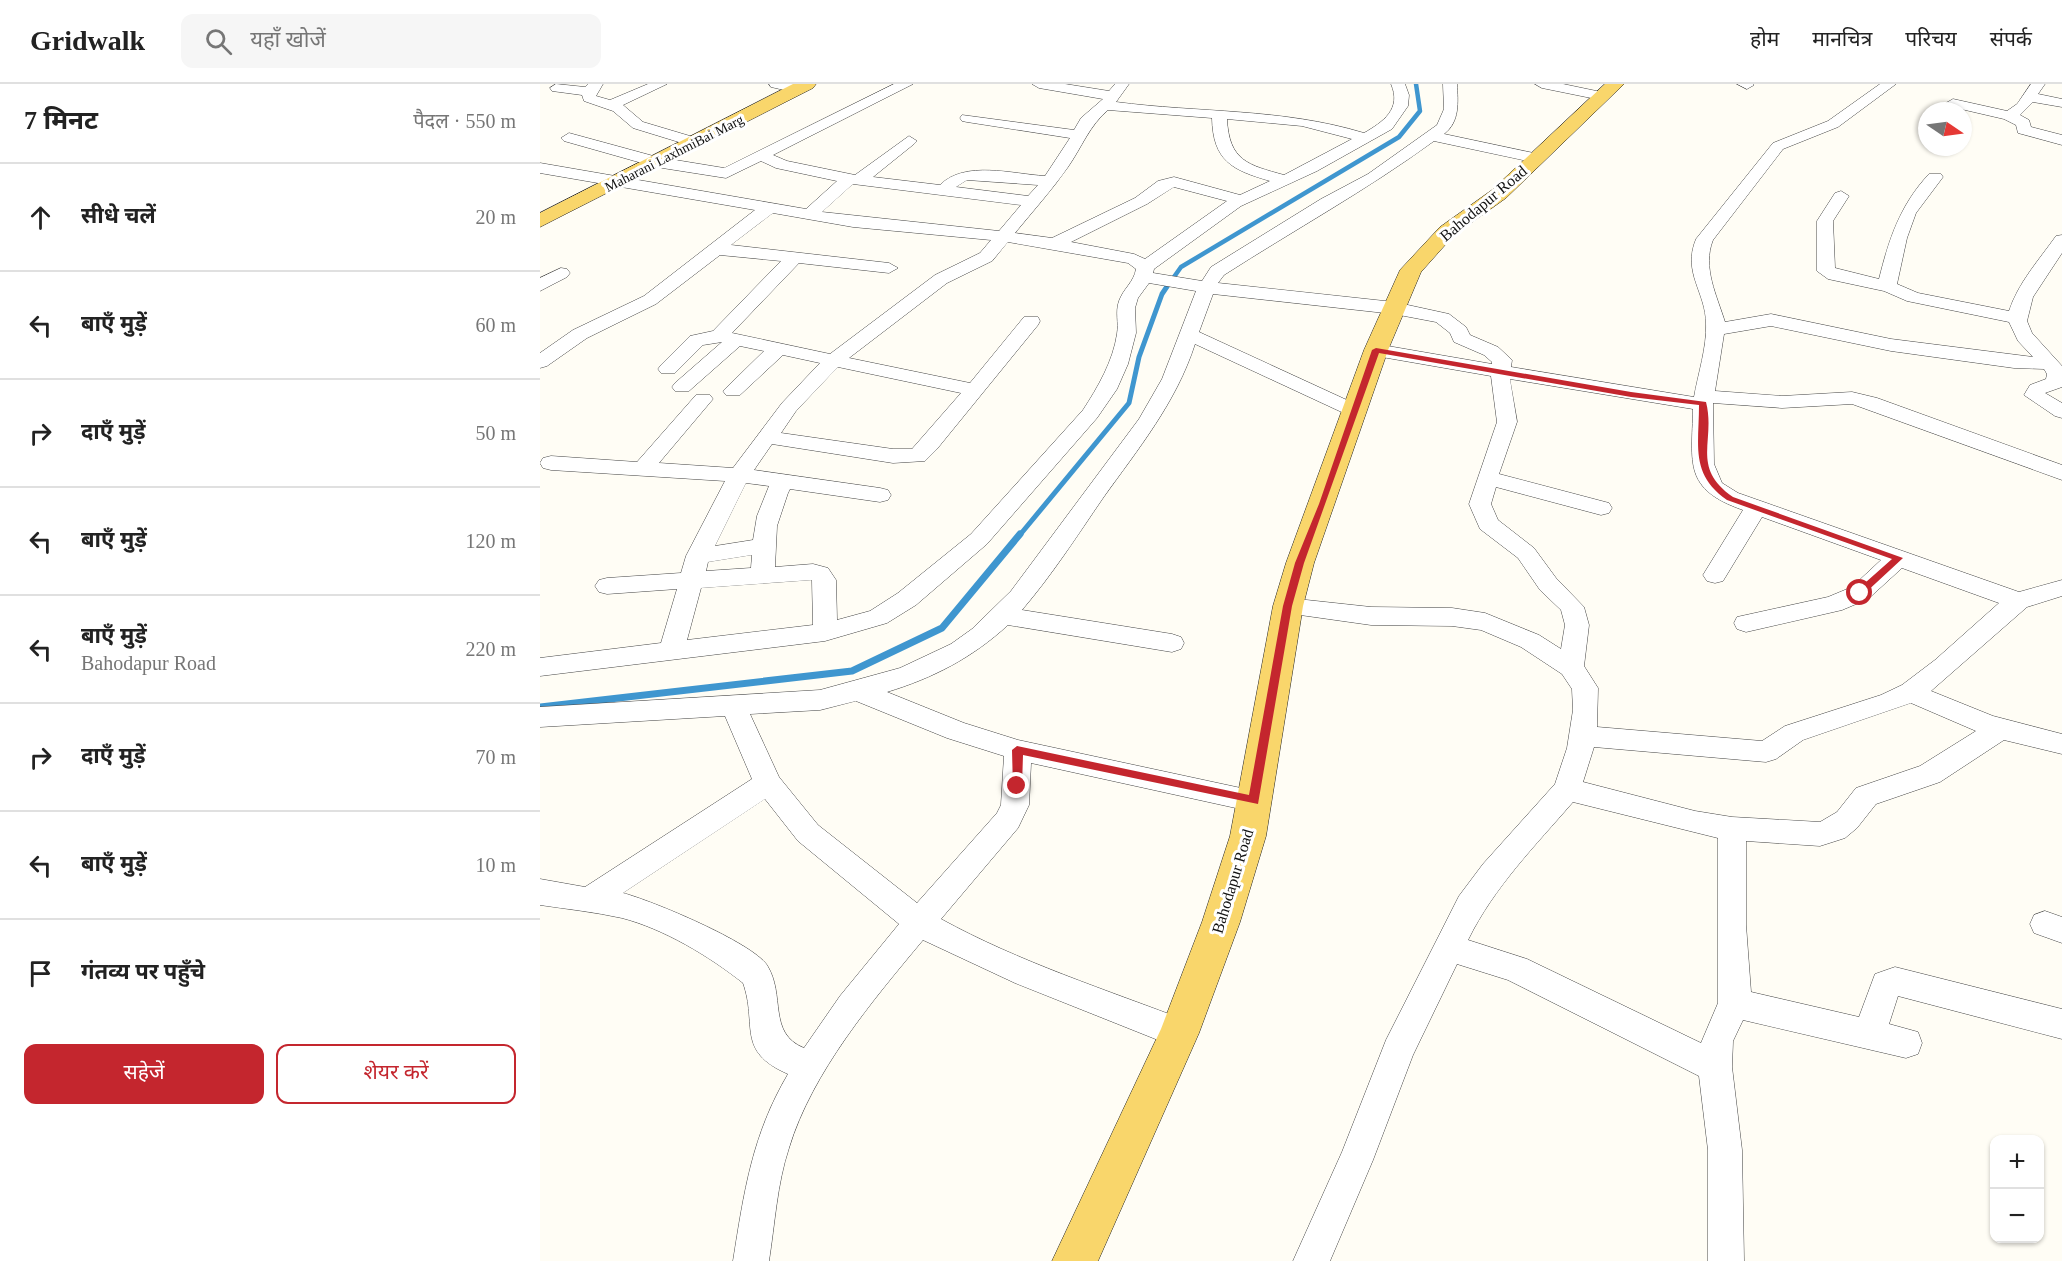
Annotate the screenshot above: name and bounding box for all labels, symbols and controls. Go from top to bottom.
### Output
search box [181,14,601,68]
text: Gridwalk [30,25,145,56]
icon: search [202,25,235,58]
text: यहाँ खोजें [250,27,326,52]
text: होम [1750,27,1779,51]
text: मानचित्र [1812,27,1872,51]
text: परिचय [1905,27,1957,51]
text: संपर्क [1990,27,2032,51]
north arrow [1918,102,1972,156]
text: 7 मिनट [24,106,98,135]
text: पैदल · 550 m [413,110,516,132]
street label: Maharani LaxhmiBai Marg [602,112,746,195]
street label: Bahodapur Road [1436,162,1531,245]
icon: ahead [24,201,57,234]
text: सीधे चलें [81,203,156,228]
text: 20 m [475,206,516,228]
icon: left [24,309,57,342]
text: बाएँ मुड़ें [81,311,147,336]
text: 60 m [475,314,516,336]
icon: right [24,417,57,450]
text: दाएँ मुड़ें [81,419,146,444]
text: 50 m [475,422,516,444]
icon: left [24,525,57,558]
text: बाएँ मुड़ें [81,527,147,552]
text: 120 m [465,530,516,552]
route start [1846,579,1872,605]
text: बाएँ मुड़ें [81,623,147,648]
icon: left [24,633,57,666]
text: 220 m [465,638,516,660]
text: Bahodapur Road [81,652,216,674]
icon: right [24,741,57,774]
text: दाएँ मुड़ें [81,743,146,768]
text: 70 m [475,746,516,768]
route end [1003,772,1029,798]
street label: Bahodapur Road [1209,827,1257,936]
icon: left [24,849,57,882]
text: बाएँ मुड़ें [81,851,147,876]
text: 10 m [475,854,516,876]
icon: arrive [24,957,57,990]
text: गंतव्य पर पहुँचे [81,959,205,984]
button: सहेजें [24,1044,264,1104]
button: शेयर करें [276,1044,516,1104]
map controls [1990,1135,2044,1243]
button: + [1990,1135,2044,1189]
button: − [1990,1189,2044,1243]

